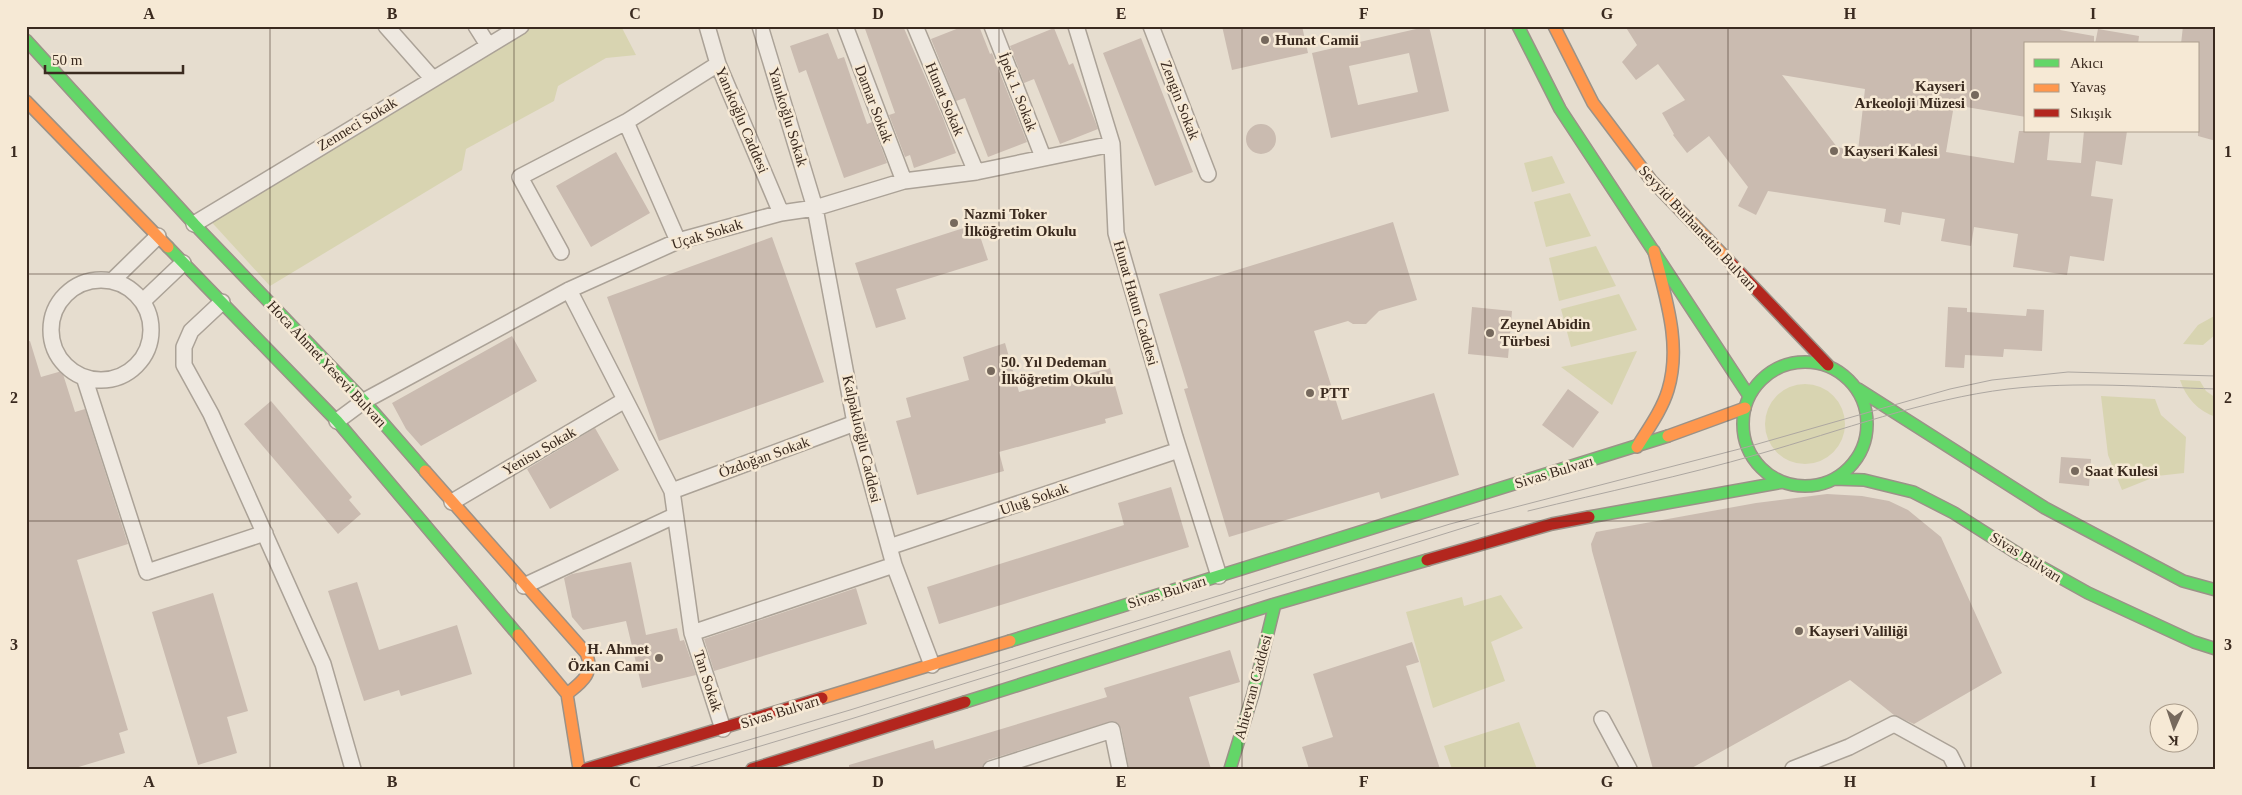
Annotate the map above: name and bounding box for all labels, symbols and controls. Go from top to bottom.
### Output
text: A [143,5,155,22]
text: B [387,5,398,22]
text: C [629,5,641,22]
text: D [872,5,884,22]
text: E [1116,5,1126,22]
text: F [1359,5,1369,22]
text: G [1601,5,1614,22]
text: H [1844,5,1857,22]
text: I [2090,5,2096,22]
place label: Hunat Camii [1275,32,1359,48]
marker: Hunat Camii [1259,34,1271,46]
scale bar [45,42,182,74]
legend [2024,42,2200,132]
street label: İpek 1. Sokak [996,50,1041,134]
text: 50 m [52,52,83,68]
text: Akıcı [2070,55,2103,71]
street label: Zengin Sokak [1158,58,1203,142]
street label: Hunat Sokak [922,60,968,138]
street label: Damar Sokak [852,63,896,146]
street label: Yanıkoğlu Caddesi [712,64,772,176]
street label: Yanıkoğlu Sokak [765,65,811,169]
place label: Kayseri Arkeoloji Müzesi [1855,78,1965,111]
text: Yavaş [2070,79,2106,95]
marker: Kayseri Arkeoloji Müzesi [1969,89,1981,101]
street label: Zenneci Sokak [314,94,400,154]
text: Sıkışık [2070,105,2112,121]
text: 1 [10,143,18,160]
place label: Kayseri Kalesi [1844,143,1938,159]
text: 1 [2224,143,2232,160]
marker: Kayseri Kalesi [1828,145,1840,157]
street label: Seyyid Burhanettin Bulvarı [1636,162,1760,294]
place label: Nazmi Toker İlköğretim Okulu [964,206,1077,239]
street label: Uçak Sokak [670,216,745,252]
marker: Nazmi Toker İlköğretim Okulu [948,217,960,229]
street label: Hunat Hatun Caddesi [1111,239,1161,367]
street label: Hoca Ahmet Yesevi Bulvarı [264,297,390,431]
place label: Zeynel Abidin Türbesi [1500,316,1591,349]
marker: Zeynel Abidin Türbesi [1484,327,1496,339]
place label: 50. Yıl Dedeman İlköğretim Okulu [1001,354,1114,387]
marker: 50. Yıl Dedeman İlköğretim Okulu [985,365,997,377]
street label: Kalpaklıoğlu Caddesi [840,374,884,504]
place label: PTT [1320,385,1349,401]
marker: PTT [1304,387,1316,399]
text: 2 [10,389,18,406]
text: 2 [2224,389,2232,406]
street label: Yenisu Sokak [499,423,579,478]
street label: Özdoğan Sokak [716,433,812,481]
street label: Sivas Bulvarı [1513,452,1595,492]
place label: Saat Kulesi [2085,463,2158,479]
marker: Saat Kulesi [2069,465,2081,477]
street label: Uluğ Sokak [998,480,1071,518]
street label: Sivas Bulvarı [1987,529,2065,585]
street label: Sivas Bulvarı [1126,572,1208,612]
place label: Kayseri Valiliği [1809,623,1908,639]
marker: Kayseri Valiliği [1793,625,1805,637]
street label: Ahievran Caddesi [1231,633,1275,741]
text: 3 [10,636,18,653]
text: 3 [2224,636,2232,653]
place label: H. Ahmet Özkan Cami [568,641,649,674]
street label: Tan Sokak [691,648,726,714]
marker: H. Ahmet Özkan Cami [653,652,665,664]
street label: Sivas Bulvarı [739,692,821,732]
north arrow [2150,702,2200,752]
text: K [2167,733,2179,748]
text: A [143,773,155,790]
text: B [387,773,398,790]
text: C [629,773,641,790]
text: D [872,773,884,790]
text: E [1116,773,1126,790]
text: F [1359,773,1369,790]
text: G [1601,773,1614,790]
text: H [1844,773,1857,790]
text: I [2090,773,2096,790]

